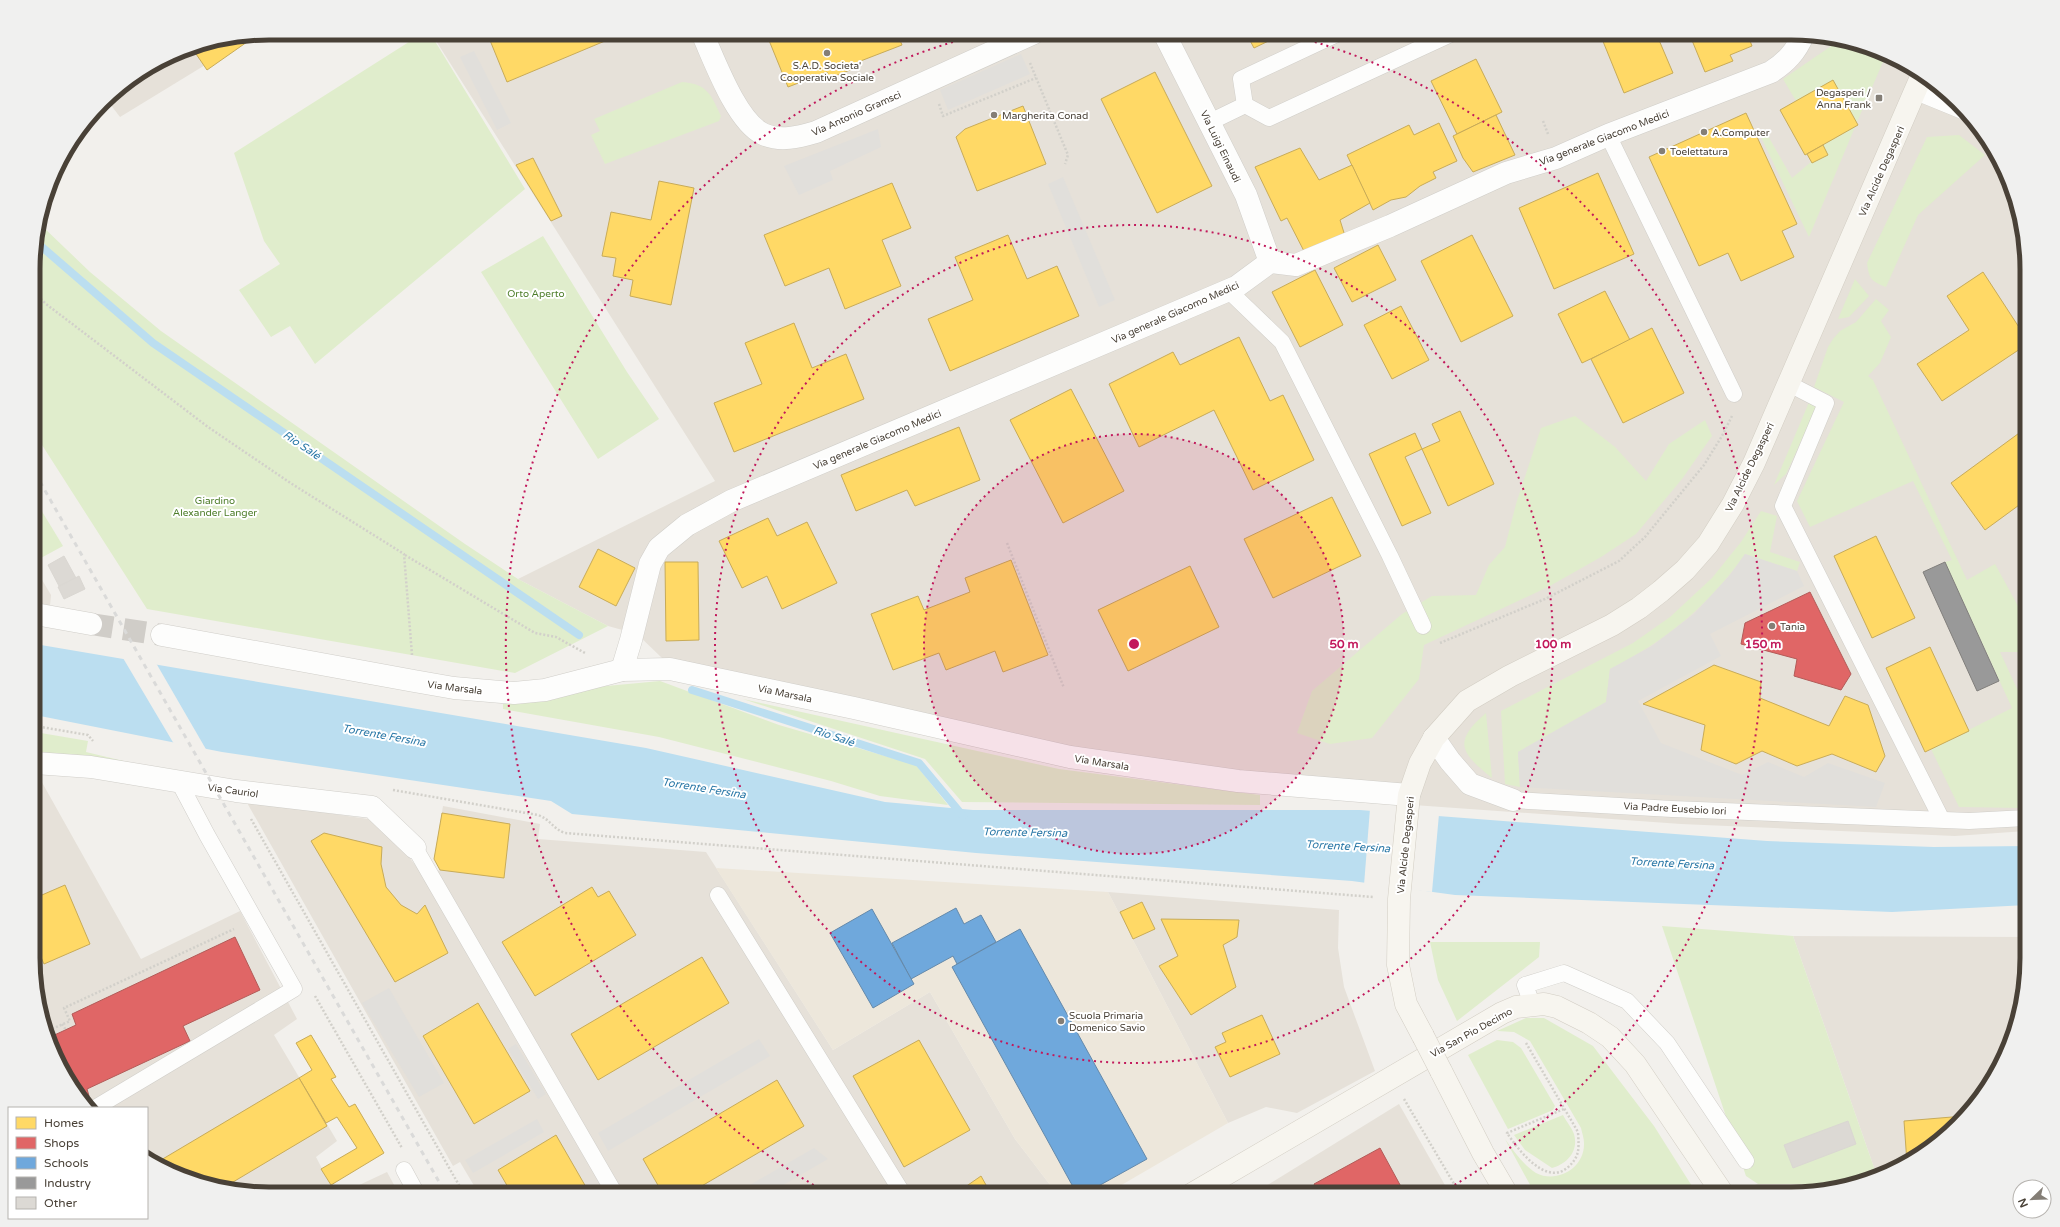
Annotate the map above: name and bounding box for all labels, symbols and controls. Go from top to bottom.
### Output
marker: S.A.D. Societa' Cooperativa Sociale [822,48,832,58]
place label: S.A.D. Societa' Cooperativa Sociale [780,60,874,84]
place label: Degasperi / Anna Frank [1816,87,1872,111]
street label: Via Antonio Gramsci [810,89,903,139]
marker: Degasperi / Anna Frank [1874,93,1884,103]
street label: Via Luigi Einaudi [1197,108,1243,184]
street label: Via generale Giacomo Medici [1538,108,1671,168]
marker: Margherita Conad [989,110,999,120]
place label: Margherita Conad [1002,110,1088,122]
street label: Via Alcide Degasperi [1857,124,1907,219]
marker: A.Computer [1699,127,1709,137]
place label: A.Computer [1712,127,1770,139]
marker: Toelettatura [1657,146,1667,156]
place label: Toelettatura [1670,146,1728,158]
street label: Via generale Giacomo Medici [1110,279,1241,346]
park label: Orto Aperto [507,288,565,300]
street label: Via generale Giacomo Medici [811,407,943,472]
street label: Via Alcide Degasperi [1723,421,1777,514]
water label: Rio Salé [281,428,323,463]
park label: Giardino Alexander Langer [173,495,257,519]
marker: Tania [1767,621,1777,631]
place label: Tania [1780,621,1805,633]
centre of rings [1127,637,1141,651]
text: 50 m [1329,637,1359,651]
text: 100 m [1535,637,1571,651]
text: 150 m [1745,637,1781,651]
street label: Via Marsala [427,679,483,697]
street label: Via Marsala [757,682,813,706]
water label: Torrente Fersina [341,722,427,749]
water label: Rio Salé [812,724,857,749]
street label: Via Marsala [1074,753,1130,773]
water label: Torrente Fersina [661,775,747,802]
street label: Via Cauriol [207,781,259,800]
street label: Via Alcide Degasperi [1395,796,1417,894]
street label: Via Padre Eusebio Iori [1623,800,1727,818]
water label: Torrente Fersina [983,825,1068,840]
water label: Torrente Fersina [1305,838,1391,855]
water label: Torrente Fersina [1629,855,1715,872]
street label: Via San Pio Decimo [1428,1005,1515,1060]
place label: Scuola Primaria Domenico Savio [1069,1010,1145,1034]
marker: Scuola Primaria Domenico Savio [1056,1016,1066,1026]
legend [8,1107,148,1219]
text: Homes [44,1116,84,1130]
text: Shops [44,1136,79,1150]
text: Schools [44,1156,89,1170]
text: Industry [44,1176,91,1190]
north arrow [2012,1179,2052,1219]
text: Other [44,1196,77,1210]
text: N [2016,1196,2031,1209]

